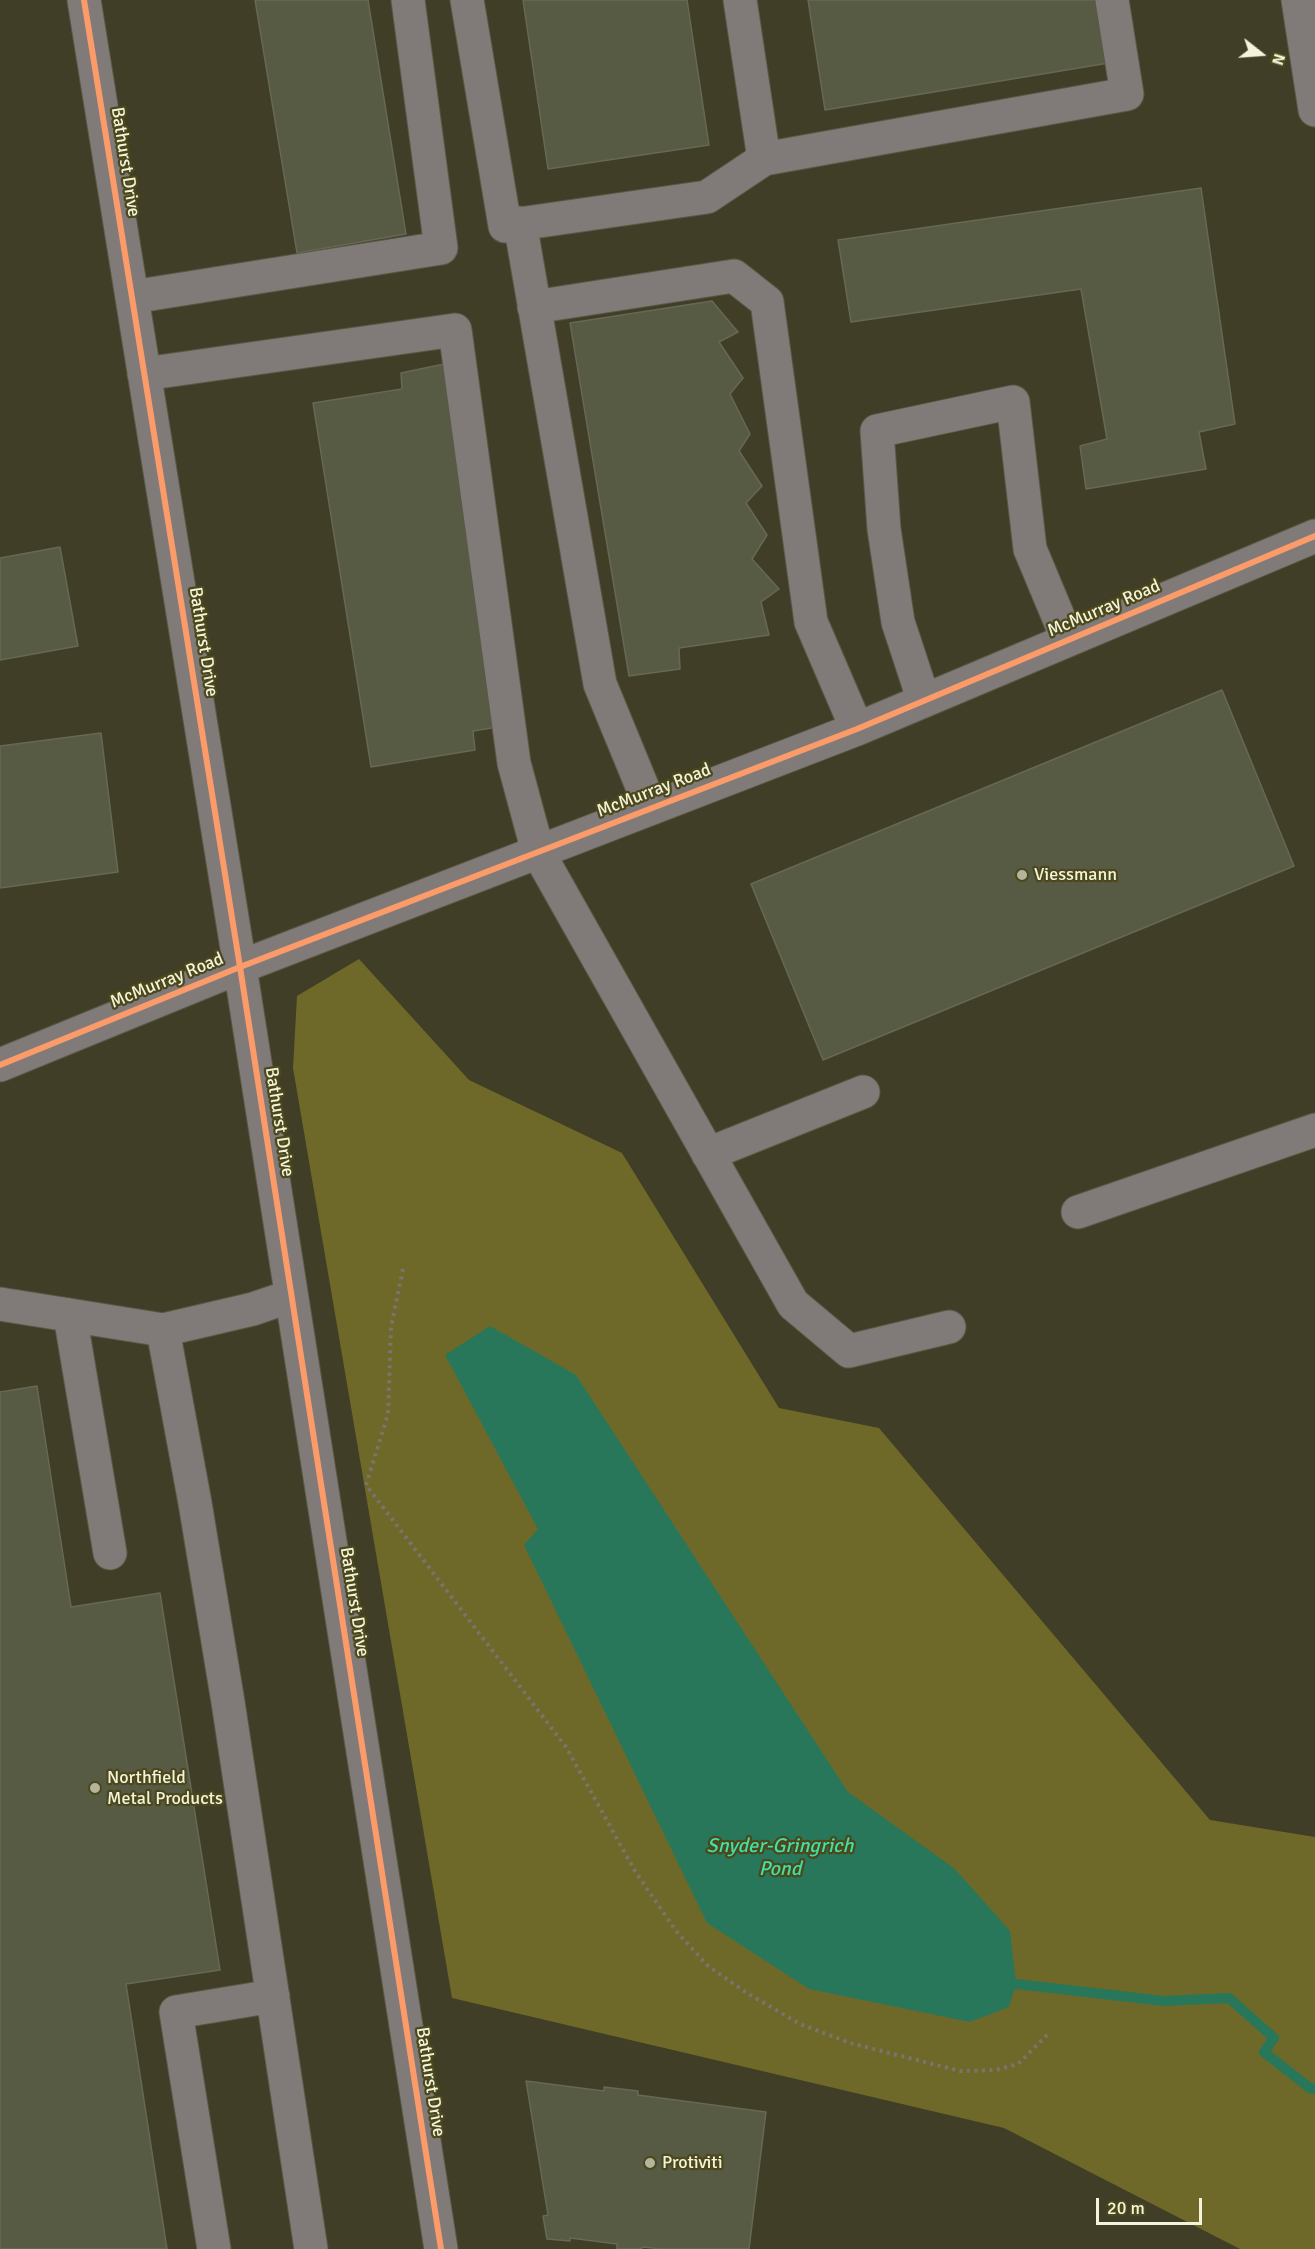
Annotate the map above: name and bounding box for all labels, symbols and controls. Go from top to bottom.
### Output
north arrow [1231,24,1291,84]
text: N [1267,51,1289,68]
street label: Bathurst Drive [106,106,144,218]
street label: McMurray Road [1044,576,1164,642]
street label: Bathurst Drive [184,586,222,698]
street label: McMurray Road [594,759,714,823]
place label: Viessmann [1034,864,1117,886]
marker: Viessmann [1015,868,1029,882]
street label: McMurray Road [107,948,227,1014]
street label: Bathurst Drive [260,1066,298,1178]
street label: Bathurst Drive [335,1546,373,1658]
place label: Northfield Metal Products [107,1767,223,1810]
marker: Northfield Metal Products [88,1781,102,1795]
water label: Snyder-Gringrich Pond [707,1835,853,1882]
street label: Bathurst Drive [411,2026,449,2138]
place label: Protiviti [662,2152,723,2174]
marker: Protiviti [643,2156,657,2170]
scale bar [1099,2186,1206,2224]
text: 20 m [1107,2197,1145,2219]

